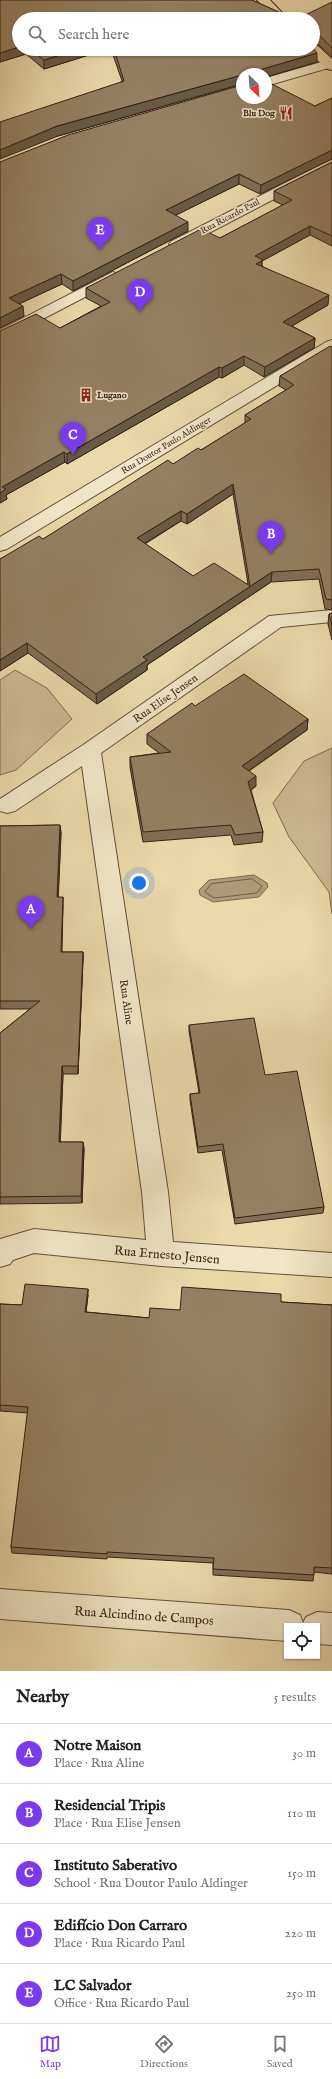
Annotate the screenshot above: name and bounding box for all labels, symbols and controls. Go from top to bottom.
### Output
search box [12,12,320,56]
icon: search [26,23,48,45]
text: Search here [58,25,129,44]
north arrow [236,68,272,104]
restaurant icon: Blu Dog [278,105,294,121]
place label: Blu Dog [243,108,276,119]
street label: Rua Ricardo Paul [199,196,262,237]
pin: E [87,217,113,250]
pin: D [127,279,153,312]
building icon: Lugano [78,387,94,403]
place label: Lugano [96,390,127,401]
street label: Rua Doutor Paulo Aldinger [119,414,214,477]
pin: C [60,422,86,455]
pin: B [258,521,284,554]
street label: Rua Elise Jensen [130,671,201,726]
your location [129,873,149,893]
pin: A [18,896,44,929]
street label: Rua Aline [116,979,136,1026]
street label: Rua Ernesto Jensen [113,1242,220,1269]
street label: Rua Alcindino de Campos [74,1603,215,1630]
map controls [284,1623,320,1659]
button: locate [284,1623,320,1659]
text: Nearby [16,1687,69,1708]
text: 5 results [274,1689,316,1706]
text: Notre Maison [54,1736,141,1755]
text: A [25,1745,33,1762]
text: 30 m [292,1745,316,1762]
text: Place · Rua Aline [54,1755,145,1772]
text: Residencial Tripis [54,1796,165,1815]
text: B [25,1805,33,1822]
text: 110 m [287,1805,316,1822]
text: Place · Rua Elise Jensen [54,1815,181,1832]
text: Instituto Saberativo [54,1856,177,1875]
text: C [24,1865,34,1882]
text: 150 m [287,1865,316,1882]
text: School · Rua Doutor Paulo Aldinger [54,1875,248,1892]
text: Edifício Don Carraro [54,1916,187,1935]
text: D [24,1925,34,1942]
text: 220 m [285,1925,316,1942]
text: Place · Rua Ricardo Paul [54,1935,185,1952]
text: LC Salvador [54,1976,131,1995]
text: E [24,1985,34,2002]
text: 250 m [286,1985,316,2002]
text: Office · Rua Ricardo Paul [54,1995,189,2012]
tab: Map [39,2033,61,2071]
tab: Directions [140,2033,188,2071]
tab: Saved [267,2033,293,2071]

